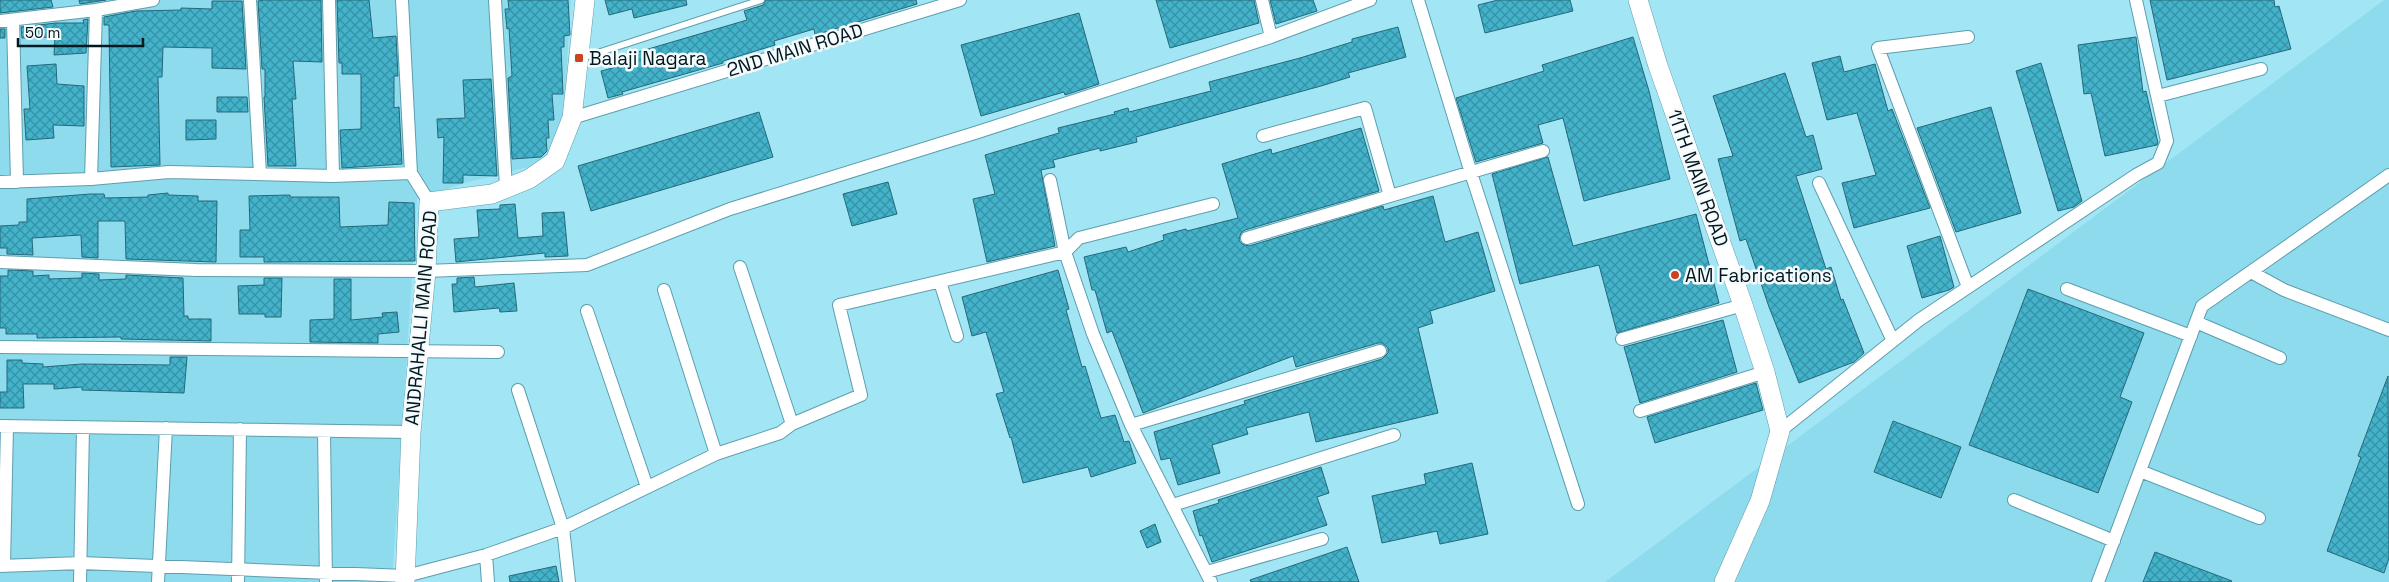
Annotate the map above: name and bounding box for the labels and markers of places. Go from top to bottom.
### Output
place label: Balaji Nagara [589,46,707,71]
marker: Balaji Nagara [573,52,585,64]
place label: AM Fabrications [1685,263,1832,288]
marker: AM Fabrications [1669,269,1681,281]

